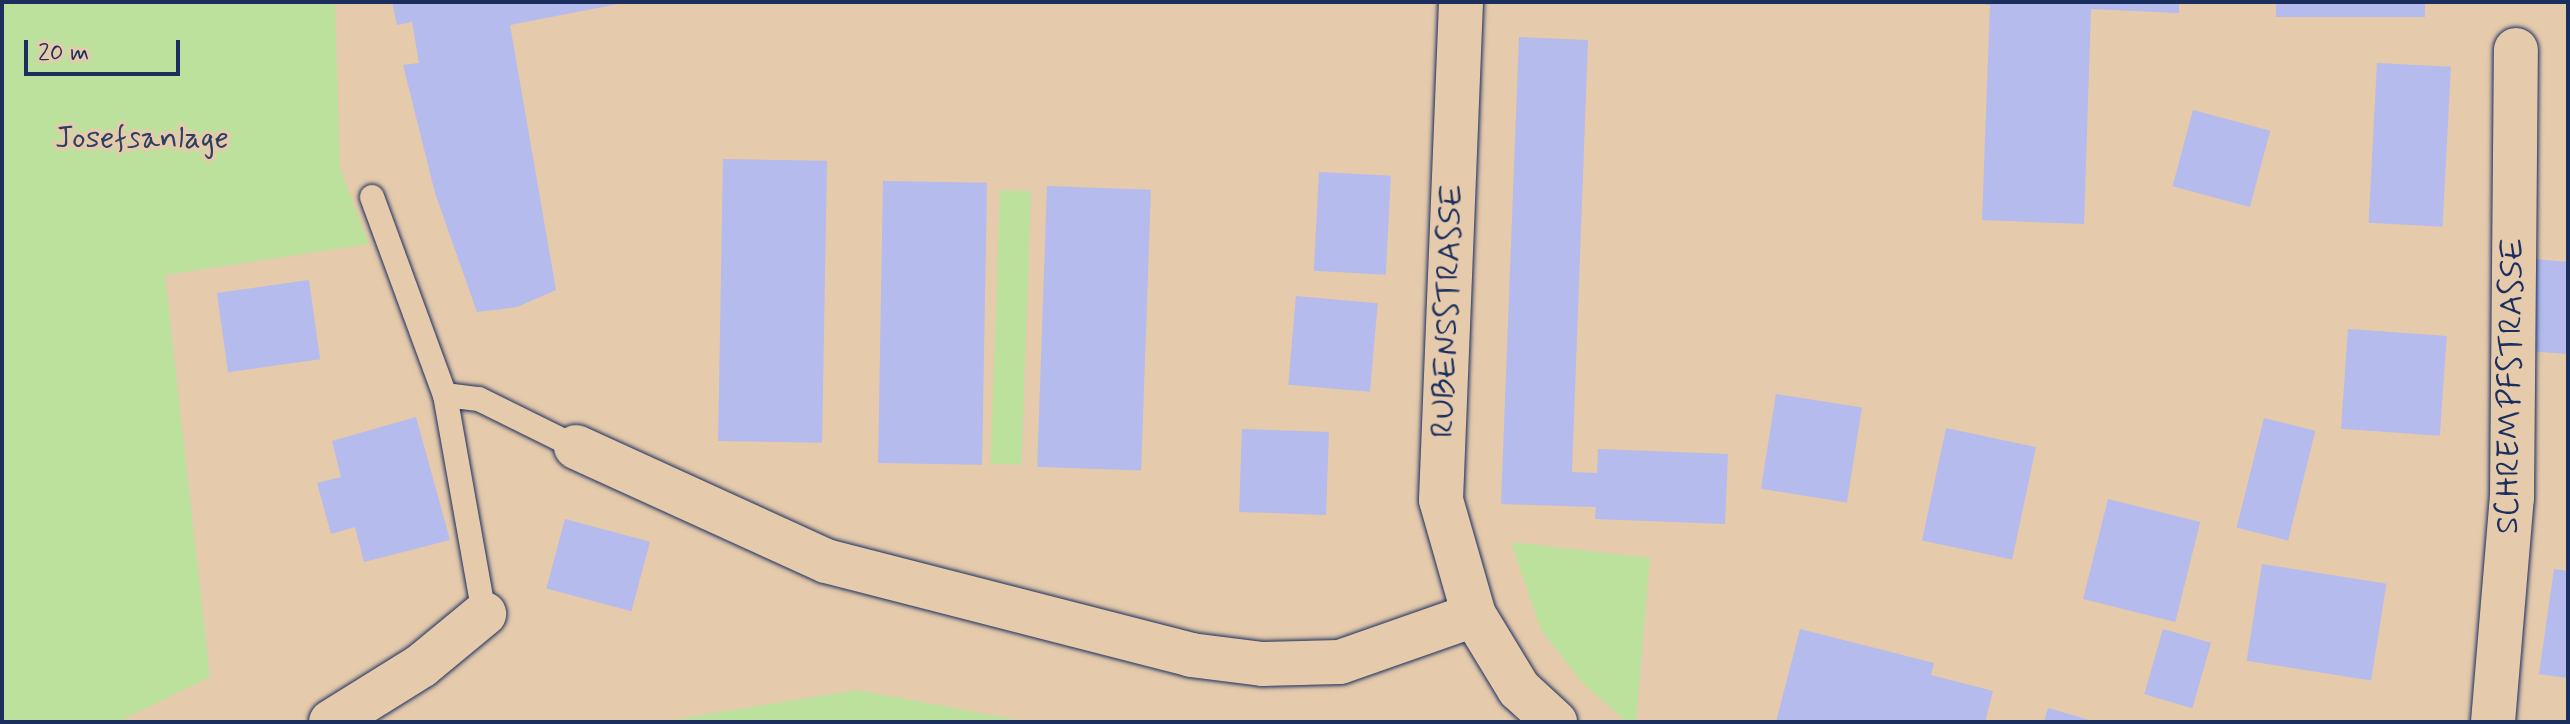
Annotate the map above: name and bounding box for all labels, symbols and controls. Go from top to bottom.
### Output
scale bar [28,24,184,74]
text: 20 m [38,38,89,69]
park label: Josefsanlage [55,119,229,157]
street label: RUBENSSTRASSE [1424,183,1472,439]
street label: SCHREMPFSTRASSE [2489,237,2533,535]

